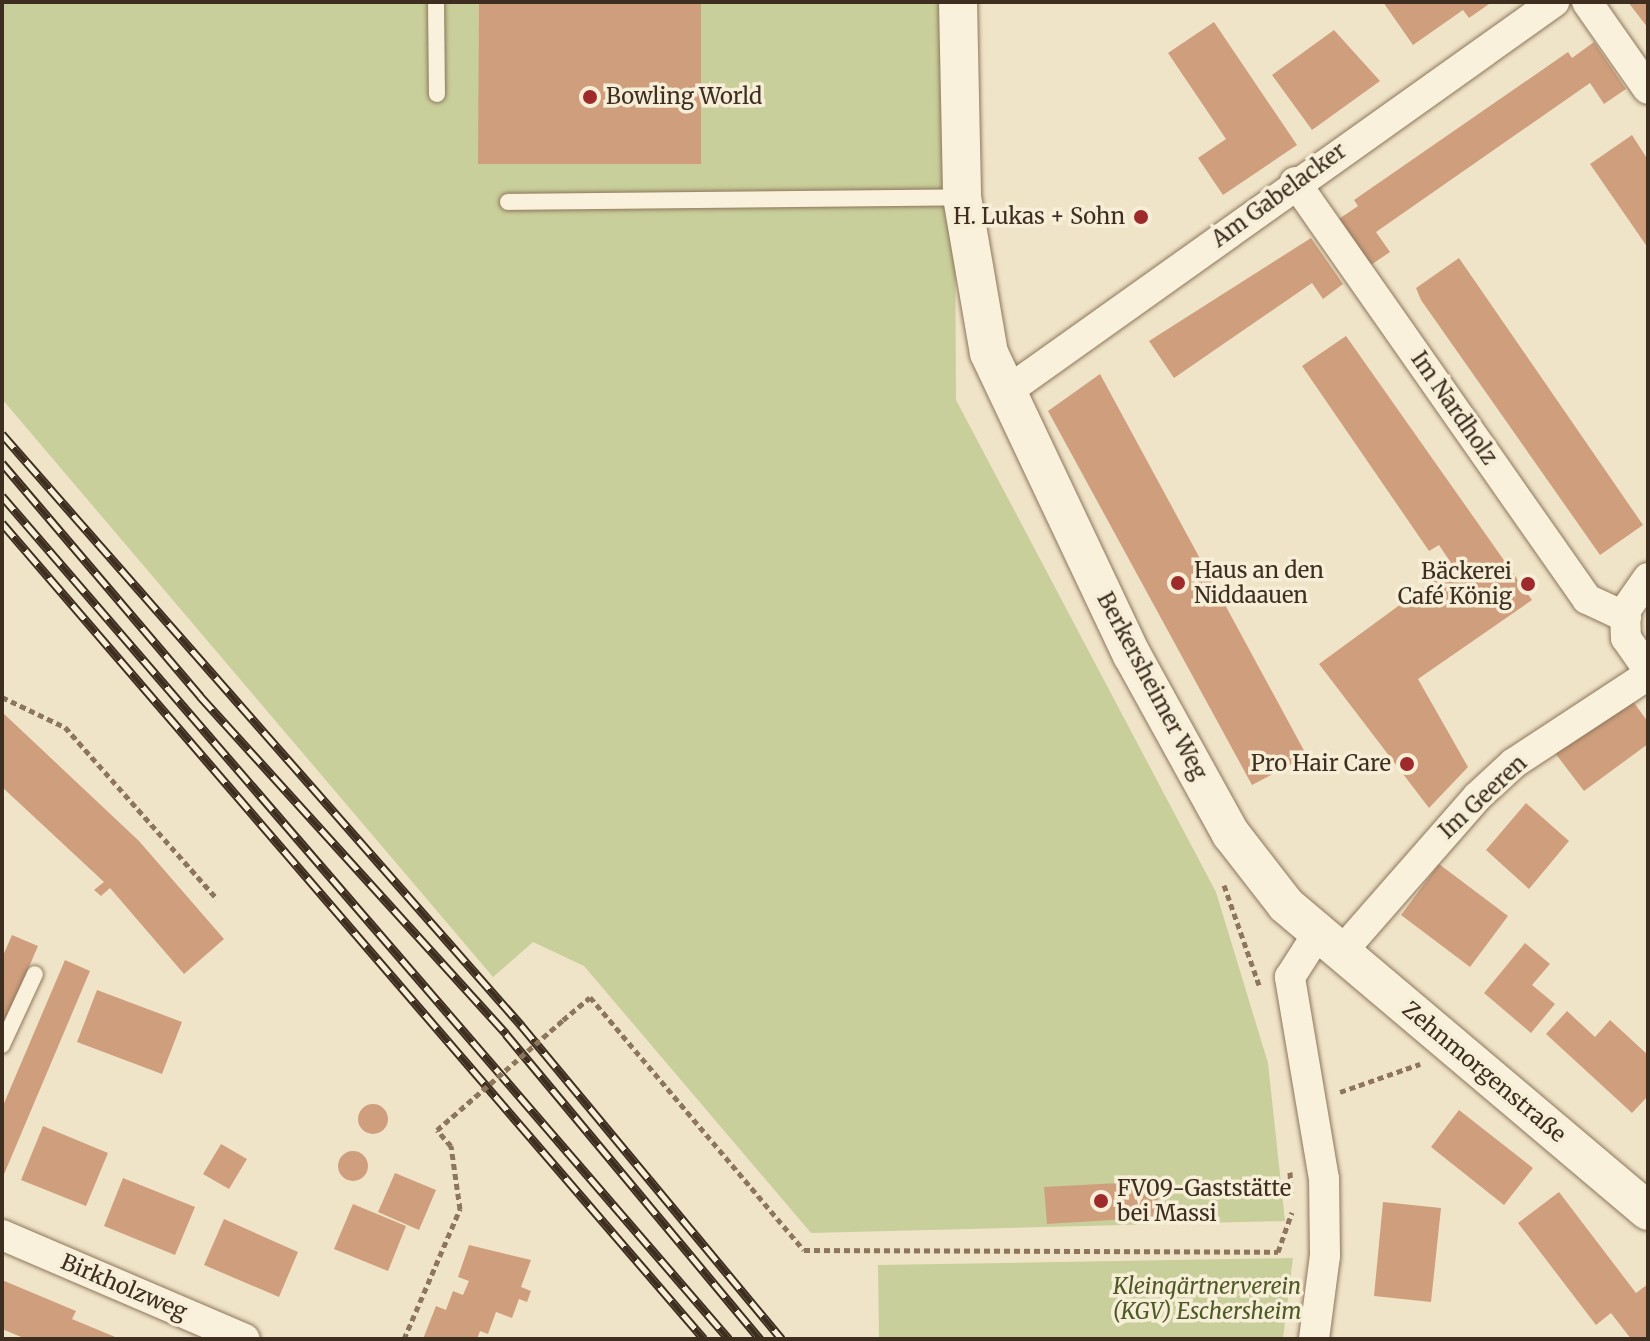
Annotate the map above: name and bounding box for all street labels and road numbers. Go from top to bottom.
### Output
street label: Am Gabelacker [1207,137,1351,253]
street label: Im Nardholz [1405,346,1503,470]
street label: Berkersheimer Weg [1091,588,1213,784]
street label: Im Geeren [1434,750,1532,844]
street label: Zehnmorgenstraße [1397,996,1571,1148]
street label: Birkholzweg [57,1249,191,1325]

